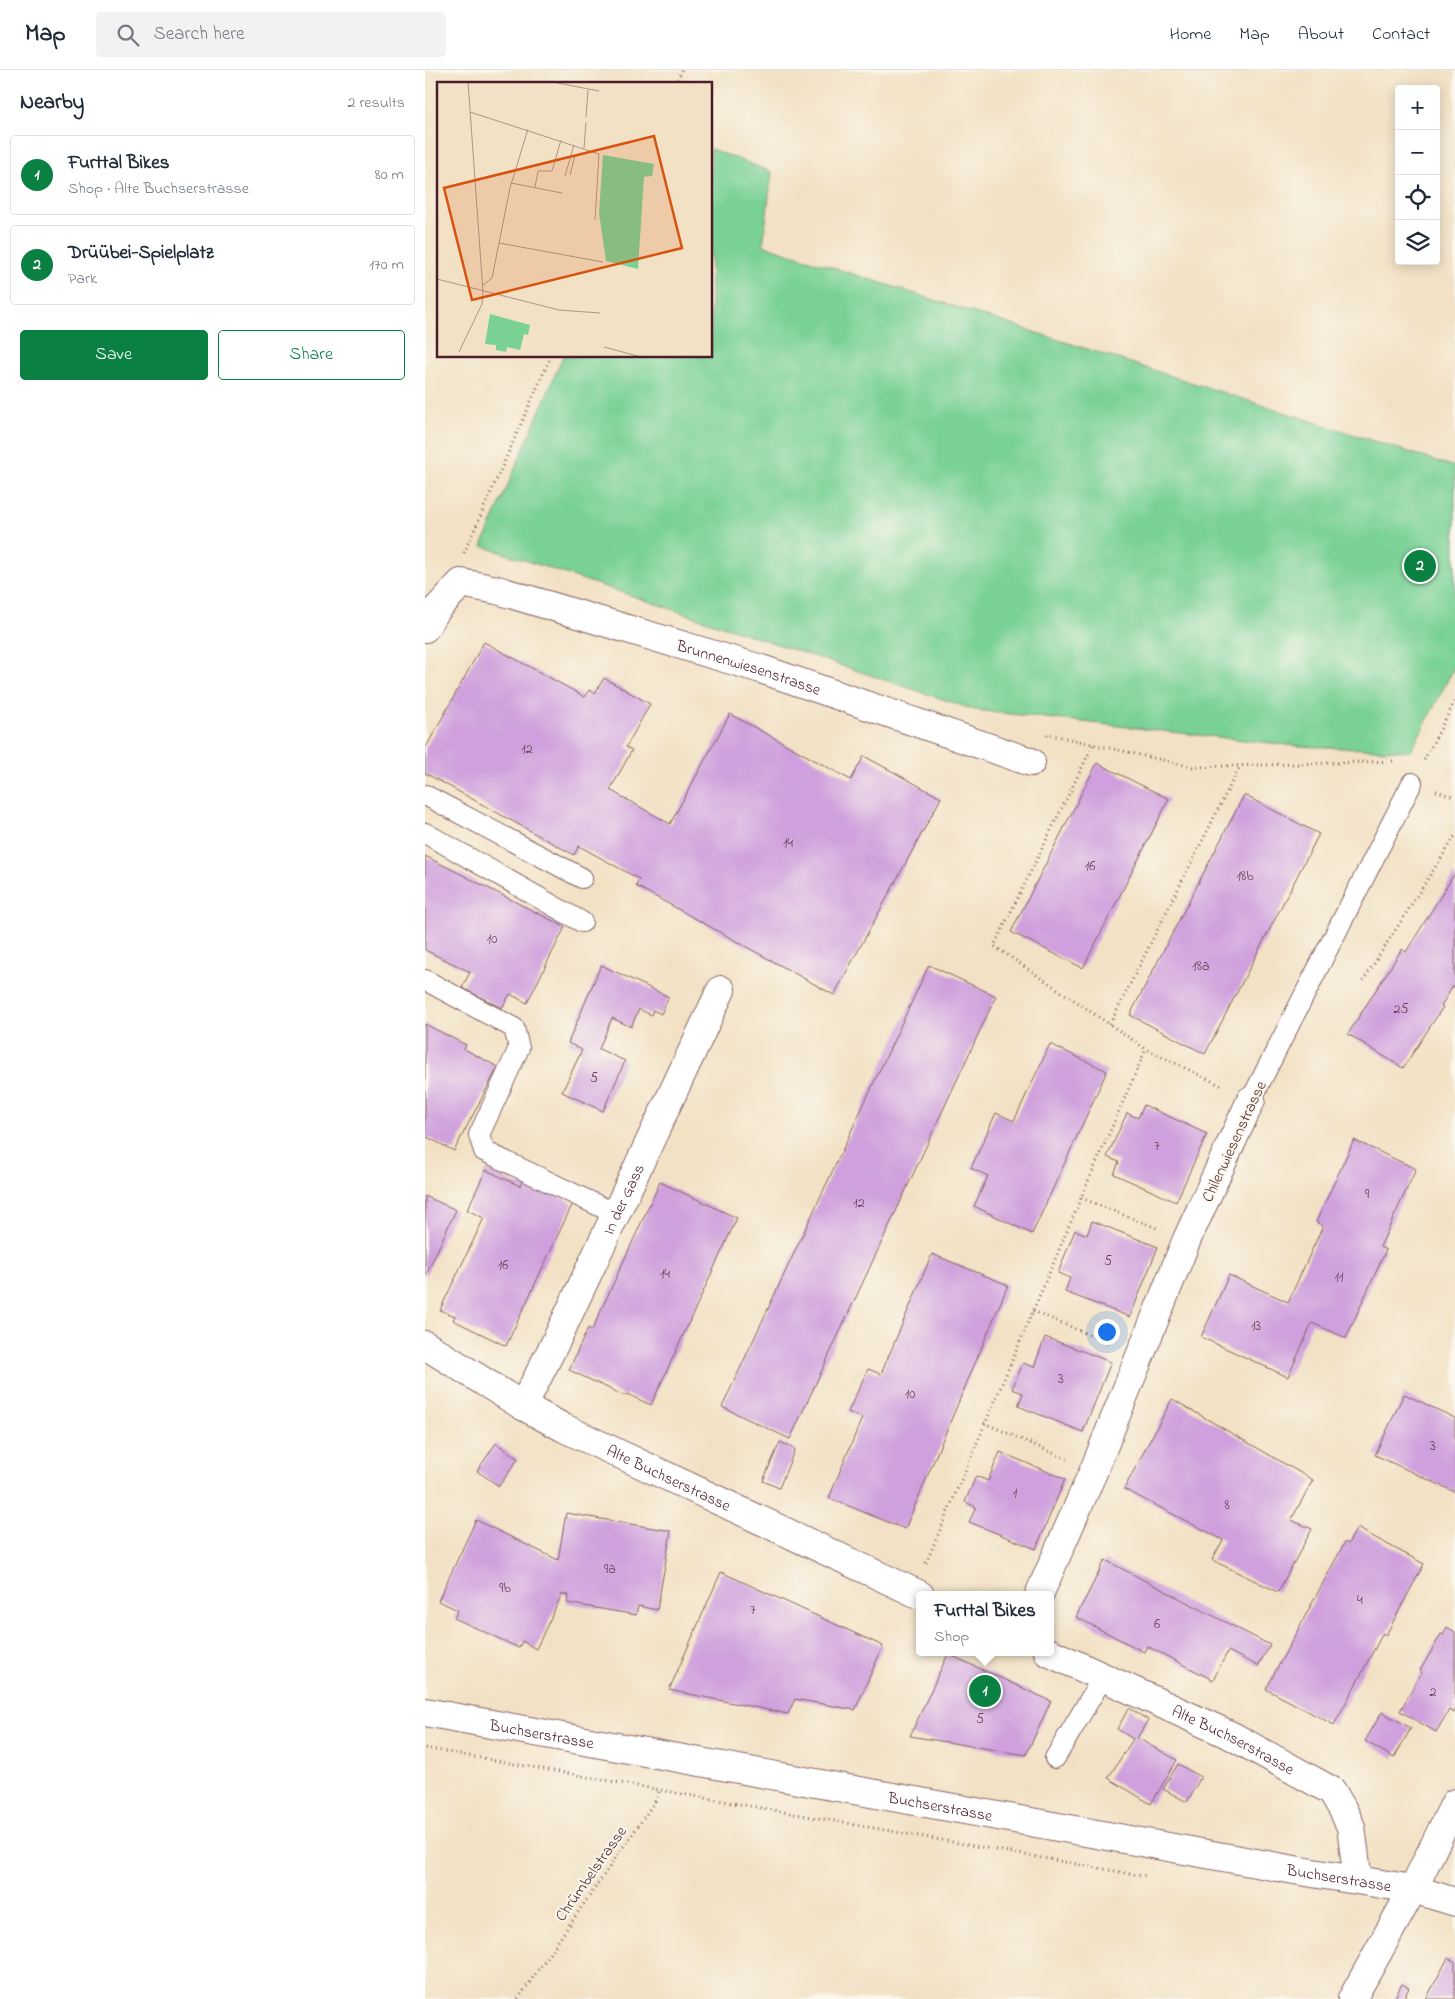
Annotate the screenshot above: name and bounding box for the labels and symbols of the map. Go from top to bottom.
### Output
inset map [437,82,713,358]
pin: 2 [1404,547,1436,585]
street label: Brunnenwiesenstrasse [673,634,825,703]
house number: 12 [521,739,533,760]
house number: 14 [783,833,793,854]
house number: 16 [1085,856,1095,877]
house number: 18b [1236,866,1254,887]
house number: 10 [487,929,497,950]
house number: 18a [1192,956,1210,977]
house number: 25 [1394,999,1408,1020]
house number: 5 [590,1068,598,1089]
street label: Chilenwiesenstrasse [1196,1077,1274,1206]
house number: 7 [1154,1136,1160,1157]
street label: In der Gass [598,1160,652,1239]
house number: 9 [1365,1184,1370,1205]
house number: 12 [853,1193,865,1214]
house number: 5 [1104,1251,1112,1272]
house number: 16 [498,1255,508,1276]
house number: 14 [660,1264,670,1285]
house number: 11 [1335,1267,1344,1288]
house number: 13 [1251,1316,1261,1337]
your location [1094,1319,1120,1345]
house number: 3 [1058,1369,1064,1390]
house number: 10 [905,1384,915,1405]
house number: 3 [1430,1436,1436,1457]
street label: Alte Buchserstrasse [602,1440,735,1519]
house number: 1 [1013,1483,1018,1504]
house number: 8 [1224,1495,1230,1516]
house number: 9a [604,1559,616,1580]
house number: 9b [499,1578,511,1599]
house number: 4 [1357,1590,1363,1611]
house number: 7 [750,1600,756,1621]
house number: 6 [1154,1614,1160,1635]
pin: 1 [969,1672,1001,1710]
house number: 2 [1430,1682,1437,1703]
street label: Alte Buchserstrasse [1167,1700,1299,1782]
house number: 5 [976,1709,984,1730]
street label: Buchserstrasse [487,1714,597,1757]
street label: Buchserstrasse [885,1786,995,1829]
street label: Chrümbelstrasse [550,1821,634,1927]
street label: Buchserstrasse [1284,1859,1394,1899]

